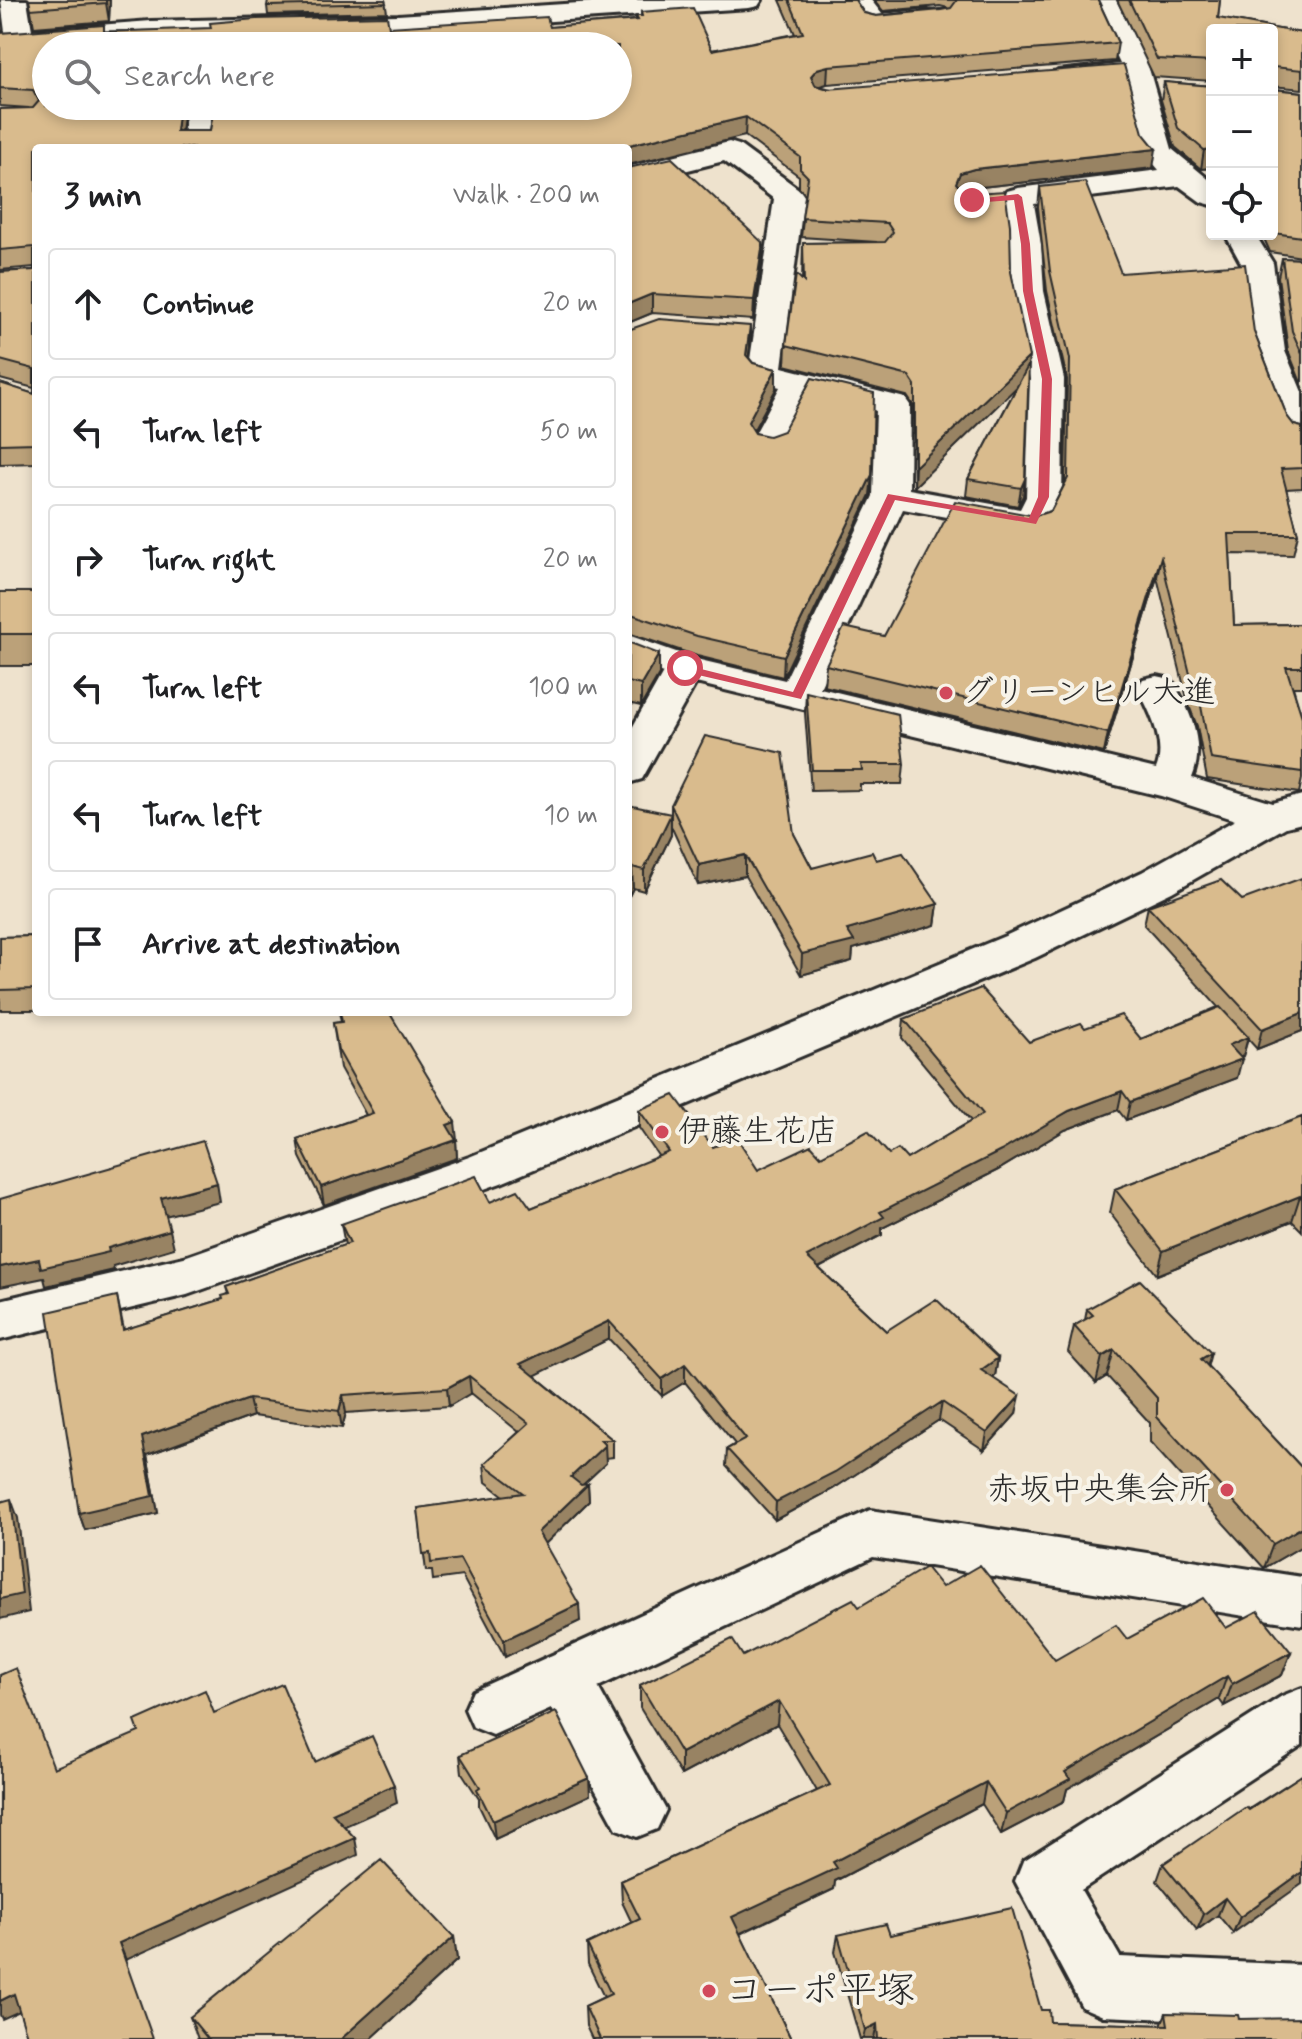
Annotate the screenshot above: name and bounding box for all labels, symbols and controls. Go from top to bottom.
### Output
map controls [1206,24,1278,240]
button: + [1206,24,1278,96]
search box [32,32,632,120]
icon: search [60,54,104,98]
text: Search here [124,57,275,96]
button: − [1206,96,1278,168]
button: locate [1206,168,1278,240]
text: 3 min [64,174,142,219]
text: Walk · 200 m [453,179,600,213]
route end [954,182,990,218]
icon: ahead [66,282,110,326]
text: Continue [142,285,254,324]
text: 20 m [543,287,598,321]
icon: left [66,410,110,454]
text: Turn left [142,413,262,452]
text: 50 m [540,415,598,449]
icon: right [66,538,110,582]
text: Turn right [142,541,275,580]
text: 20 m [543,543,598,577]
route start [667,650,703,686]
icon: left [66,666,110,710]
text: Turn left [142,669,262,708]
text: 100 m [528,671,598,705]
place label: グリーンヒル大進 [962,672,1215,714]
marker: グリーンヒル大進 [937,684,955,702]
icon: left [66,794,110,838]
text: Turn left [142,797,262,836]
text: 10 m [544,799,598,833]
icon: arrive [66,922,110,966]
text: Arrive at destination [142,925,400,964]
place label: 伊藤生花店 [678,1111,838,1153]
marker: 伊藤生花店 [653,1123,671,1141]
place label: 赤坂中央集会所 [987,1469,1211,1511]
marker: 赤坂中央集会所 [1218,1481,1236,1499]
place label: コーポ平塚 [725,1967,915,2016]
marker: コーポ平塚 [700,1982,718,2000]

